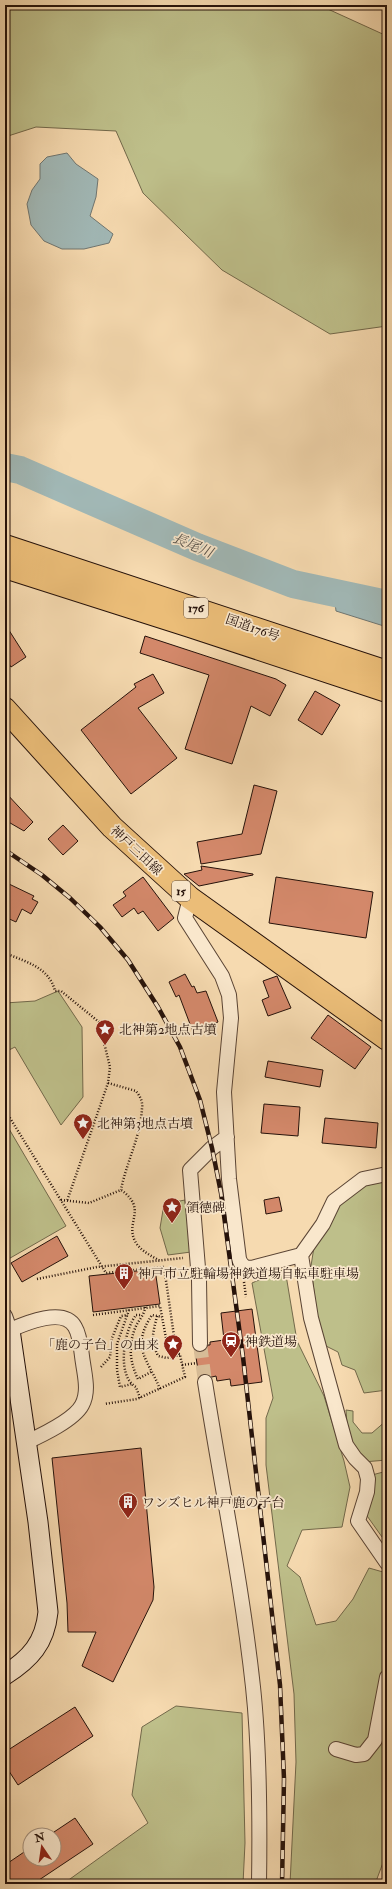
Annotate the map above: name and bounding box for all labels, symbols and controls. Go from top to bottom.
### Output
water label: 長尾川 [170,529,217,562]
road number: 176 [184,598,208,618]
street label: 国道176号 [224,611,282,645]
street label: 神戸三田線 [107,823,166,879]
road number: 15 [172,881,190,901]
place icon: 北神第2地点古墳 [94,1018,116,1046]
place label: 北神第2地点古墳 [119,1022,217,1038]
place icon: 北神第3地点古墳 [72,1112,94,1140]
place label: 北神第3地点古墳 [97,1116,193,1132]
place icon: 領徳碑 [161,1196,183,1224]
place label: 領徳碑 [186,1200,225,1216]
building icon: 神戸市立駐輪場神鉄道場自転車駐車場 [113,1262,135,1290]
place label: 神戸市立駐輪場神鉄道場自転車駐車場 [138,1266,359,1282]
station icon: 神鉄道場 [220,1330,242,1358]
place icon: 「鹿の子台」の由来 [162,1333,184,1361]
place label: 神鉄道場 [245,1334,297,1350]
place label: 「鹿の子台」の由来 [42,1337,159,1353]
building icon: ワンズヒル神戸鹿の子台 [117,1491,139,1519]
place label: ワンズヒル神戸鹿の子台 [142,1495,285,1511]
north arrow [22,1827,62,1867]
text: N [33,1830,47,1845]

